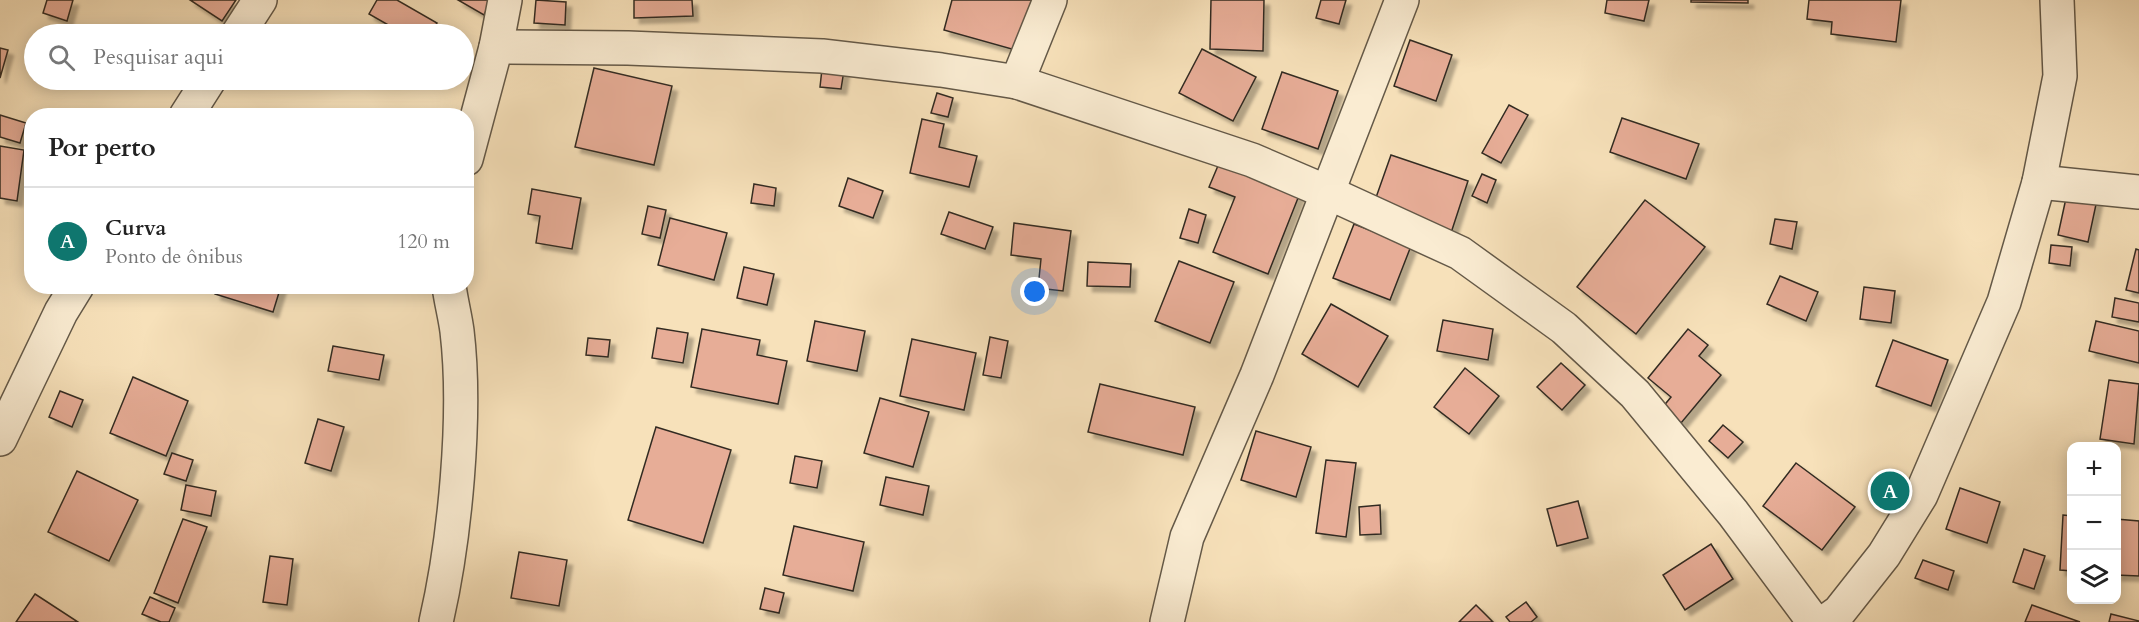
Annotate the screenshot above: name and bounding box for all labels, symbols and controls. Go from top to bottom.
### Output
search box [24,24,474,90]
icon: search [45,41,78,74]
text: Pesquisar aqui [93,42,224,72]
text: Por perto [48,130,156,165]
text: Curva [105,213,166,243]
text: A [60,228,75,255]
text: 120 m [397,228,450,255]
text: Ponto de ônibus [105,243,243,270]
your location [1020,277,1049,306]
map controls [2067,442,2121,604]
button: + [2067,442,2121,496]
pin: A [1870,468,1910,514]
button: − [2067,496,2121,550]
button: layers [2067,550,2121,604]

